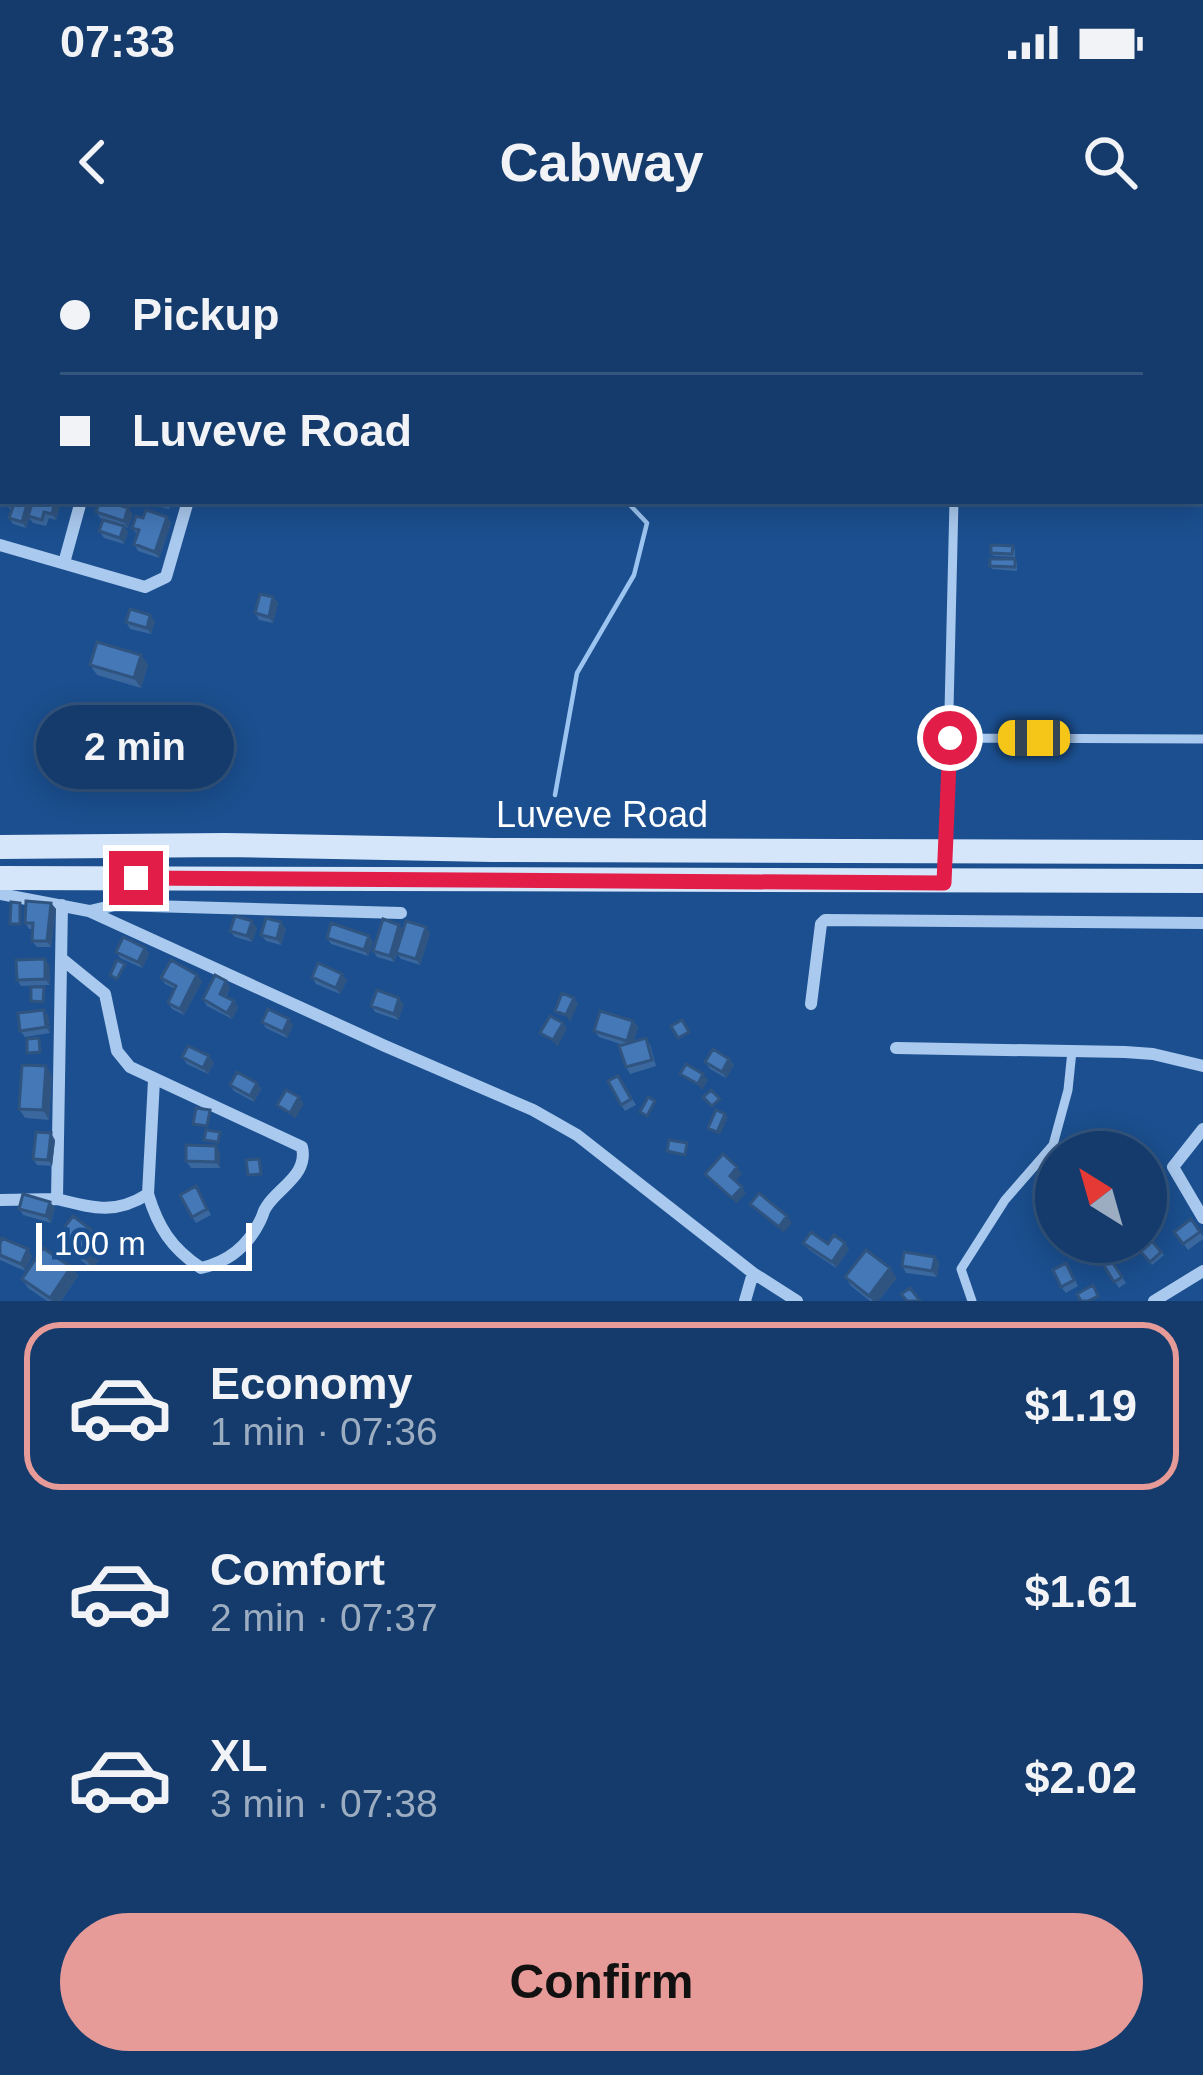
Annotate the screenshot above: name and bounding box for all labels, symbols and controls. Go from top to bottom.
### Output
text: 07:33 [60,16,175,67]
icon: back [60,129,126,195]
icon: search [1077,129,1143,195]
text: Cabway [499,132,704,192]
text: Pickup [132,289,280,340]
text: Luveve Road [132,405,412,456]
callout: 2 min [37,704,235,788]
route start [923,711,977,765]
car [998,720,1070,756]
text: 2 min [84,725,186,768]
street label: Luveve Road [496,794,708,835]
route end [109,851,163,905]
north arrow [1035,1131,1167,1263]
map controls [1035,1131,1167,1263]
scale bar [36,1217,252,1270]
text: 100 m [54,1225,146,1262]
icon: car [66,1352,174,1460]
text: Economy [210,1358,413,1409]
text: $1.19 [1024,1380,1137,1431]
text: 1 min · 07:36 [210,1410,438,1453]
icon: car [66,1538,174,1646]
text: Comfort [210,1544,385,1595]
text: $1.61 [1024,1566,1137,1617]
text: 2 min · 07:37 [210,1596,438,1639]
icon: car [66,1724,174,1832]
text: XL [210,1730,268,1781]
text: $2.02 [1024,1752,1137,1803]
text: 3 min · 07:38 [210,1782,438,1825]
button: Confirm [60,1913,1143,2051]

